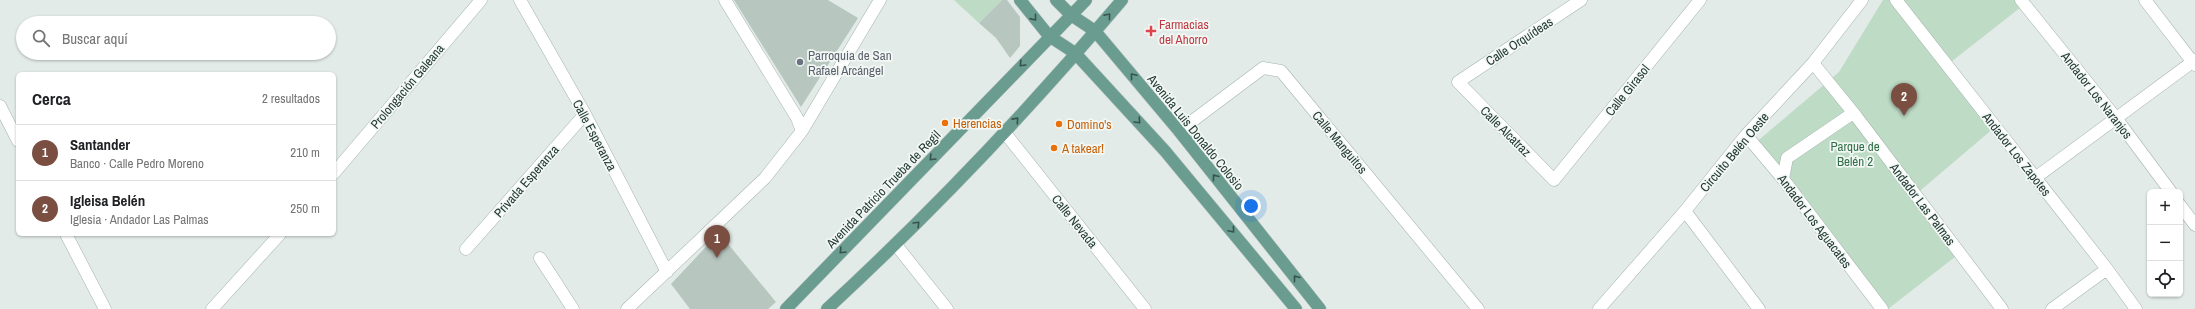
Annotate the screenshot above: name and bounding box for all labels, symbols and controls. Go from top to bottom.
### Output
street label: Calle Orquídeas [1482,13,1556,70]
one-way arrow [1030,14,1037,21]
one-way arrow [1103,14,1110,21]
search box [16,16,336,60]
place label: Farmacias del Ahorro [1159,16,1209,48]
marker: Farmacias del Ahorro [1146,26,1156,36]
icon: search [30,27,52,49]
text: Buscar aquí [62,28,128,49]
street label: Prolongación Galeana [367,40,448,132]
place label: Parroquia de San Rafael Arcángel [808,47,892,79]
street label: Andador Los Naranjos [2057,47,2136,142]
marker: Parroquia de San Rafael Arcángel [795,57,805,67]
one-way arrow [1019,59,1027,67]
street label: Calle Girasol [1601,61,1653,120]
street label: Avenida Luis Donaldo Colosio [1143,70,1248,194]
one-way arrow [1130,73,1137,81]
pin: 2 [1891,83,1917,116]
text: Cerca [32,87,71,110]
text: 2 resultados [262,90,320,107]
street label: Calle Esperanza [569,97,620,174]
street label: Calle Alcatraz [1477,102,1535,160]
street label: Calle Manguitos [1308,107,1371,177]
street label: Andador Los Zapotes [1978,108,2055,200]
street label: Circuito Belén Oeste [1696,109,1773,196]
place label: Herencias [953,115,1002,132]
place label: Domino's [1067,116,1112,133]
one-way arrow [1133,116,1140,124]
one-way arrow [1011,117,1019,125]
marker: Herencias [940,118,950,128]
marker: Domino's [1054,119,1064,129]
street label: Avenida Patricio Trueba de Regil [822,127,944,253]
text: Santander [70,134,130,155]
park label: Parque de Belén 2 [1830,138,1880,170]
place label: A takear! [1061,140,1104,157]
street label: Privada Esperanza [490,141,563,221]
marker: A takear! [1049,143,1059,153]
text: 1 [42,144,48,161]
text: 210 m [290,144,320,161]
one-way arrow [929,153,937,161]
text: Banco · Calle Pedro Moreno [70,155,204,172]
street label: Andador Las Palmas [1885,159,1959,249]
street label: Andador Los Aguacates [1773,170,1855,272]
one-way arrow [1213,174,1220,181]
map controls [2147,189,2183,297]
button: + [2147,189,2183,225]
text: Igleisa Belén [70,190,145,211]
street label: Calle Nevada [1048,191,1101,252]
your location [1241,196,1261,216]
text: 2 [42,200,48,217]
text: 250 m [290,200,320,217]
text: Iglesia · Andador Las Palmas [70,211,209,228]
one-way arrow [912,221,919,229]
pin: 1 [704,225,730,258]
one-way arrow [1227,225,1234,233]
button: − [2147,225,2183,261]
one-way arrow [839,246,847,254]
button: locate [2147,261,2183,297]
one-way arrow [1294,276,1301,283]

